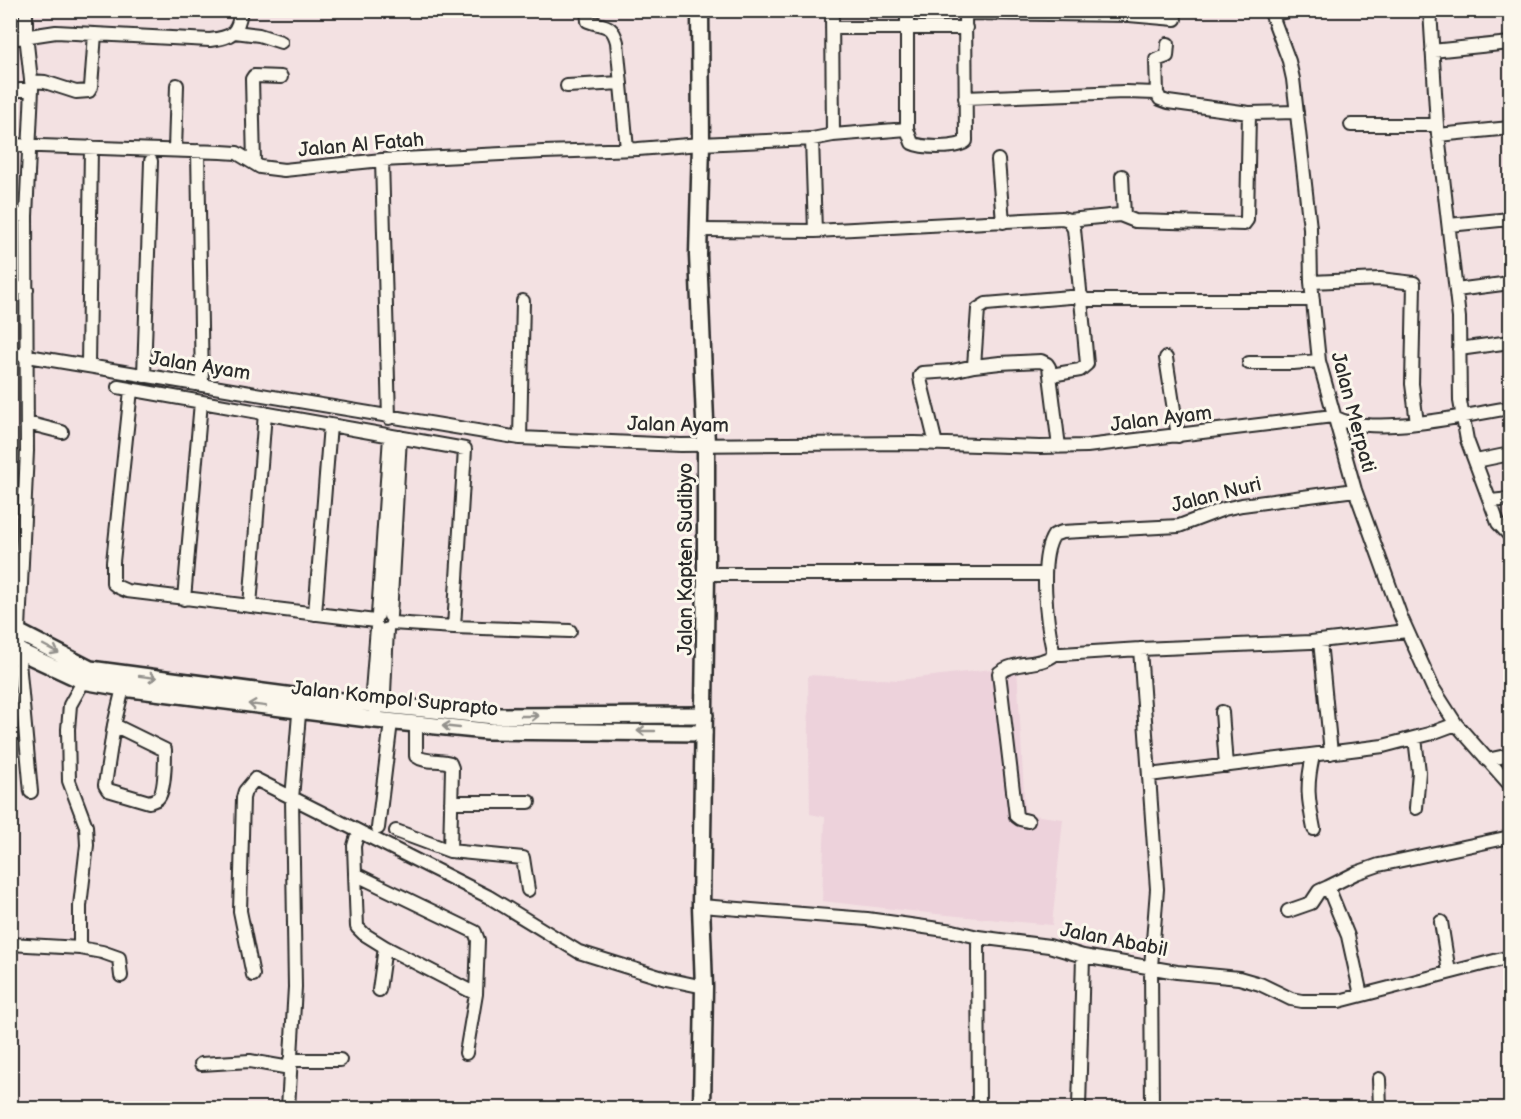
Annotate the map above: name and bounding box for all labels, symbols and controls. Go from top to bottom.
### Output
street label: Jalan Al Fatah [297,128,425,162]
street label: Jalan Ayam [148,346,252,386]
street label: Jalan Merpati [1325,349,1381,475]
street label: Jalan Ayam [1109,401,1213,437]
street label: Jalan Ayam [627,412,729,438]
street label: Jalan Kapten Sudibyo [674,463,698,655]
street label: Jalan Nuri [1169,472,1264,518]
one-way arrow [41,643,59,655]
one-way arrow [138,672,158,683]
street label: Jalan Kompol Suprapto [290,676,500,722]
one-way arrow [248,699,268,710]
one-way arrow [519,710,539,722]
one-way arrow [441,721,461,732]
one-way arrow [636,725,656,737]
street label: Jalan Ababil [1058,918,1170,962]

